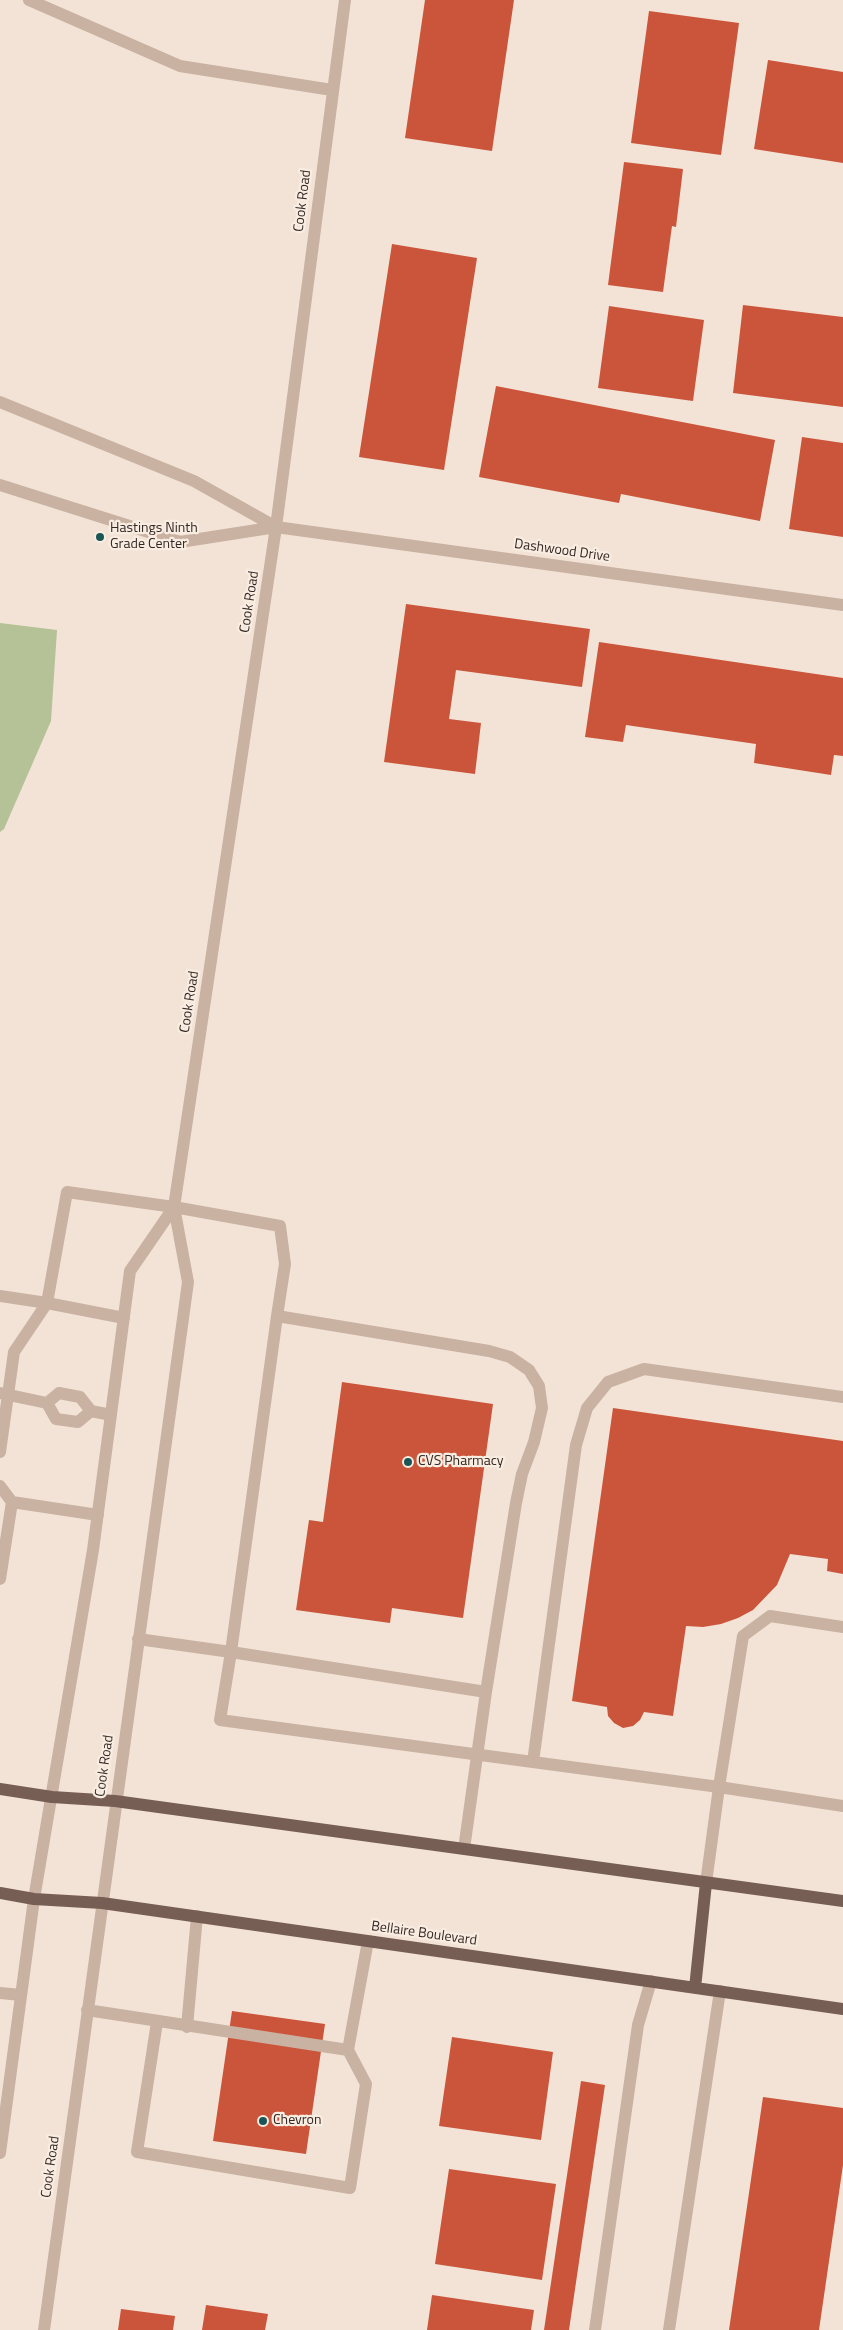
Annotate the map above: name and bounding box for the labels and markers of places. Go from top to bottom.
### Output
place label: Hastings Ninth Grade Center [110,521,198,554]
marker: Hastings Ninth Grade Center [94,531,106,543]
place label: CVS Pharmacy [418,1454,504,1470]
marker: CVS Pharmacy [402,1456,414,1468]
place label: Chevron [273,2113,321,2129]
marker: Chevron [257,2115,269,2127]

